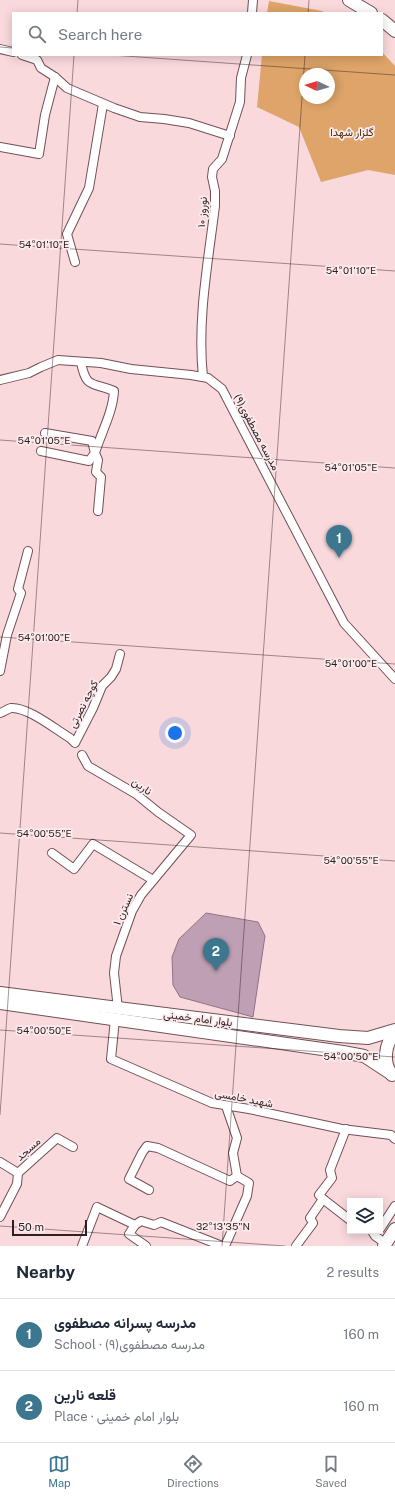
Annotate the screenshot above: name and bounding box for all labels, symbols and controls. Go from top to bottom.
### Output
search box [12,12,383,56]
icon: search [26,23,48,45]
text: Search here [58,26,142,43]
north arrow [299,68,335,104]
park label: گلزار شهدا [330,126,374,139]
street label: نوروز ۱۰ [195,196,210,228]
text: 54°01'10"E [19,238,69,250]
text: 54°01'10"E [326,264,376,276]
street label: مدرسه مصطفوی(۹) [231,392,282,473]
text: 54°01'05"E [18,434,70,446]
text: 54°01'05"E [325,461,377,473]
pin: 1 [326,525,352,558]
text: 54°01'00"E [18,631,70,643]
text: 54°01'00"E [325,657,377,669]
street label: کوچه نصرتی [66,678,102,731]
your location [165,723,185,743]
street label: نارین [129,775,154,798]
text: 54°00'55"E [16,827,72,839]
text: 54°00'55"E [323,854,379,866]
street label: نسترن ۱ [111,891,136,927]
pin: 2 [203,938,229,971]
street label: بلوار امام خمینی [162,1008,233,1030]
text: 54°00'50"E [17,1024,71,1036]
text: 54°00'50"E [324,1050,378,1062]
street label: شهید خامسی [214,1086,275,1111]
street label: مسجد [13,1135,43,1164]
map controls [347,1198,383,1234]
button: layers [347,1198,383,1234]
scale bar [12,1218,87,1237]
text: 32°13'35"N [196,1220,250,1232]
text: 50 m [18,1221,44,1233]
text: Nearby [16,1262,75,1282]
text: 2 results [327,1265,379,1280]
text: مدرسه پسرانه مصطفوی [54,1314,196,1331]
text: 1 [26,1327,32,1342]
text: 160 m [343,1327,379,1342]
text: School · مدرسه مصطفوی(۹) [54,1337,205,1352]
text: قلعه نارین [54,1386,116,1403]
text: 2 [25,1399,33,1414]
text: 160 m [343,1399,379,1414]
text: Place · بلوار امام خمینی [54,1409,179,1424]
tab: Map [48,1453,71,1489]
tab: Directions [167,1453,219,1489]
tab: Saved [315,1453,347,1489]

